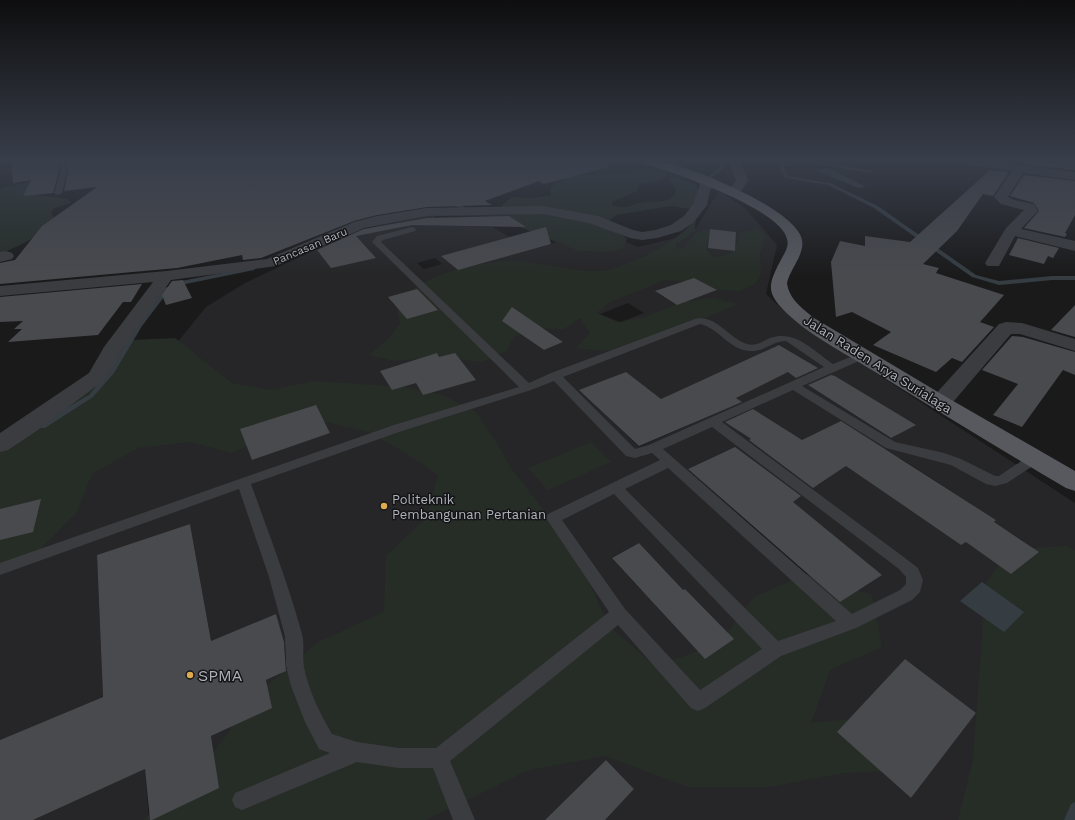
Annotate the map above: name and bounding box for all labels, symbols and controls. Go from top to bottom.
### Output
street label: Pancasan Baru [271,225,349,268]
street label: Jalan Raden Arya Surialaga [801,313,955,417]
place label: Politeknik Pembangunan Pertanian [392,492,546,522]
marker: Politeknik Pembangunan Pertanian [379,501,389,511]
place label: SPMA [198,666,243,685]
marker: SPMA [185,670,195,680]

